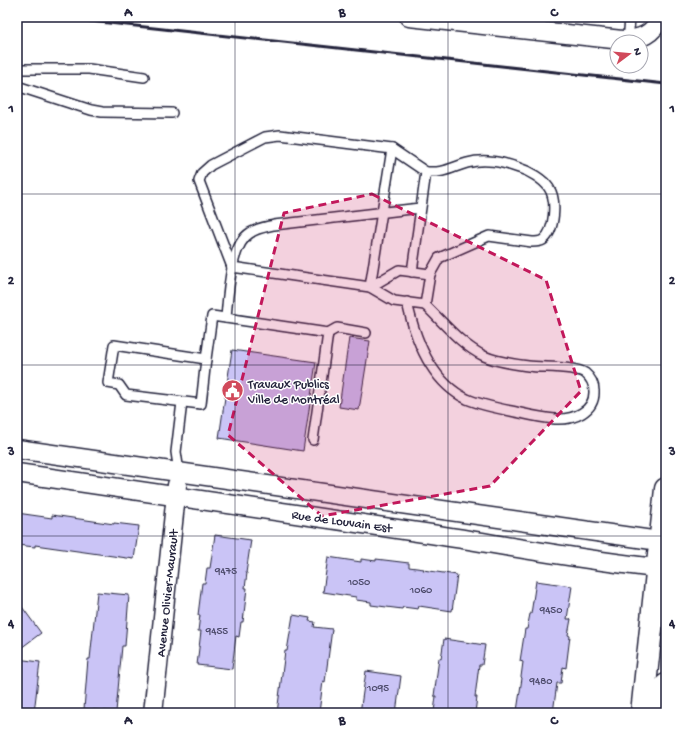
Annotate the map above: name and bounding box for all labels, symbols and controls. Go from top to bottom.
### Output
text: A [123,6,133,21]
text: B [338,6,347,21]
text: C [549,6,559,21]
north arrow [609,34,649,74]
text: N [630,47,643,57]
text: 1 [7,102,14,117]
text: 1 [668,102,675,117]
text: 2 [8,274,15,289]
text: 2 [669,274,676,289]
public building icon: Travaux Publics Ville de Montréal [219,377,245,403]
place label: Travaux Publics Ville de Montréal [247,378,340,408]
text: 3 [7,445,15,460]
text: 3 [668,445,676,460]
street label: Rue de Louvain Est [291,508,394,537]
street label: Avenue Olivier-Maurault [154,527,183,658]
house number: 9475 [214,566,237,578]
house number: 1050 [347,577,370,589]
house number: 1060 [409,585,432,597]
house number: 9450 [539,605,562,617]
text: 4 [7,617,15,632]
text: 4 [668,617,676,632]
house number: 9455 [205,626,228,638]
house number: 9480 [529,676,553,688]
house number: 1095 [366,683,389,695]
text: A [123,714,133,729]
text: B [338,714,347,729]
text: C [549,714,559,729]

